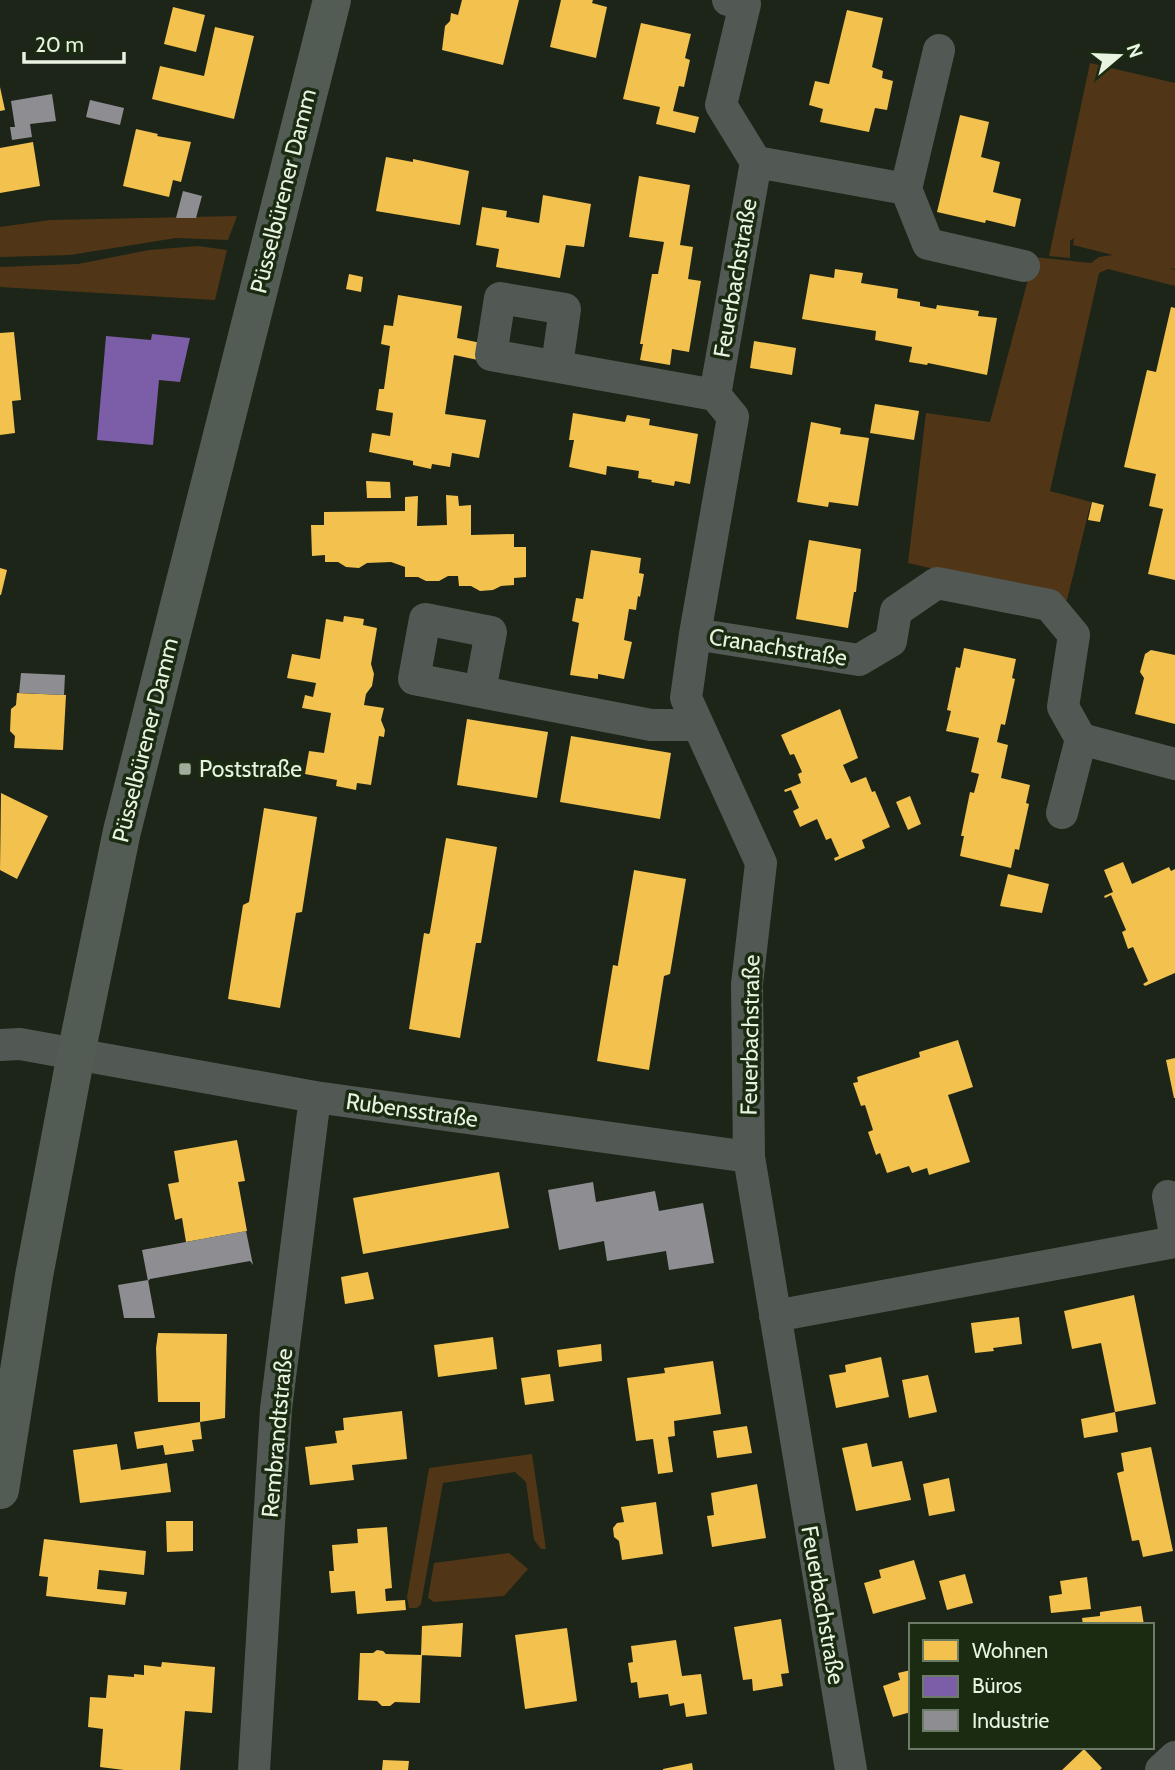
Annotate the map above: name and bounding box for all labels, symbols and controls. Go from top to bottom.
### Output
scale bar [24,21,124,65]
north arrow [1084,21,1154,91]
text: 20 m [35,32,84,57]
text: N [1122,41,1148,61]
street label: Püsselbürener Damm [244,86,322,296]
street label: Feuerbachstraße [707,196,763,360]
street label: Cranachstraße [707,622,849,672]
street label: Püsselbürener Damm [106,635,184,845]
place label: Poststraße [199,755,302,783]
marker: Poststraße [177,761,193,777]
street label: Feuerbachstraße [735,954,765,1116]
street label: Rubensstraße [344,1087,480,1133]
street label: Rembrandtstraße [256,1347,298,1519]
street label: Feuerbachstraße [795,1523,851,1687]
legend [909,1623,1154,1749]
text: Wohnen [972,1638,1048,1663]
text: Büros [972,1673,1022,1698]
text: Industrie [972,1708,1049,1733]

